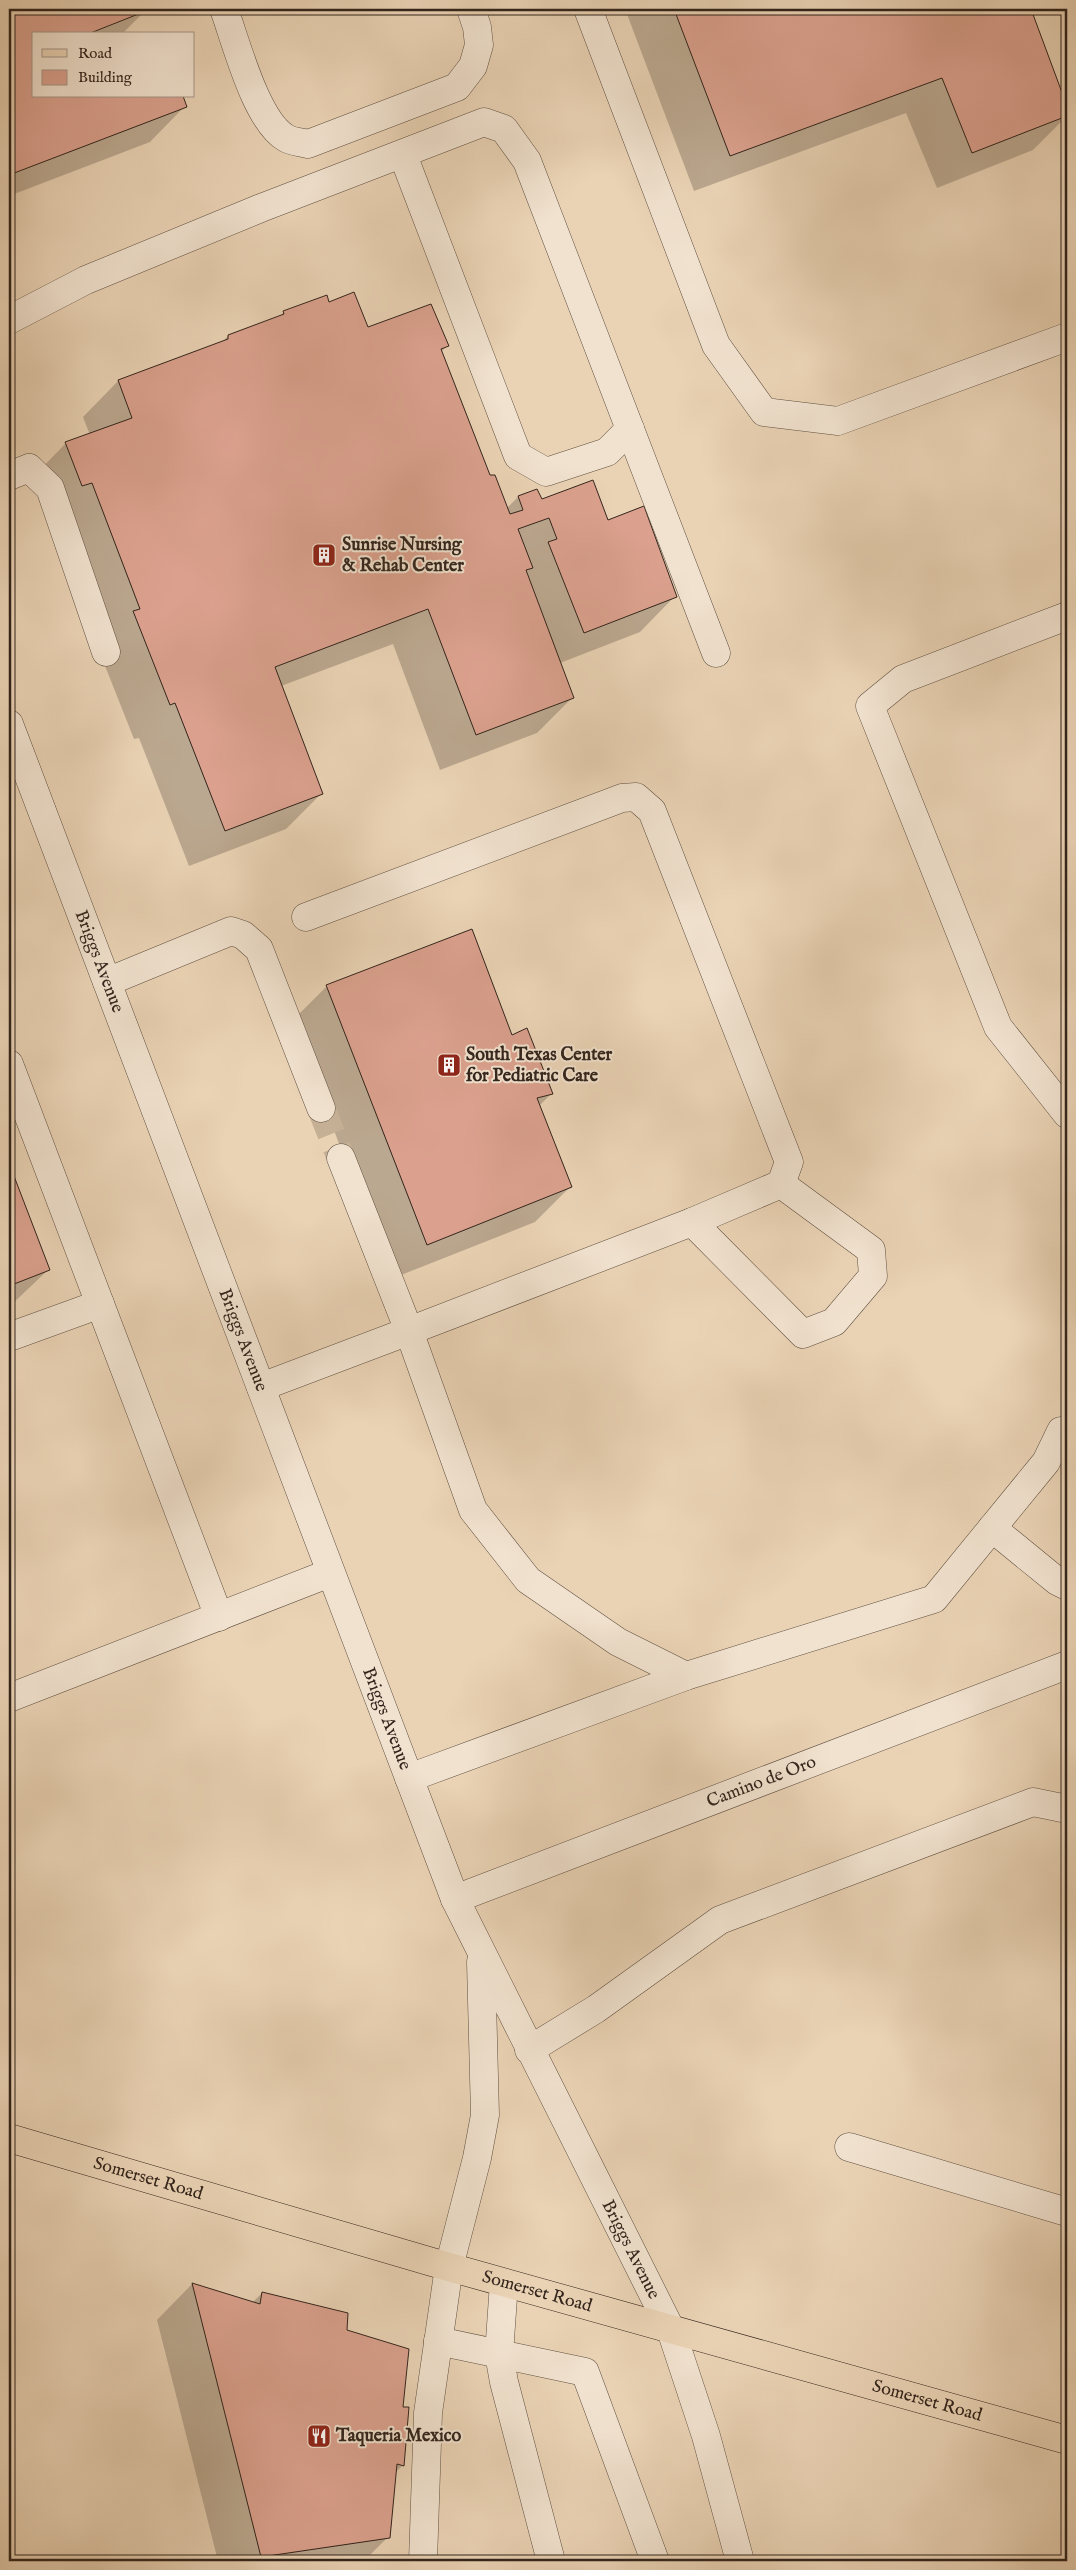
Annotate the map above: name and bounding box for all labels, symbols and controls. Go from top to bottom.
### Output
legend [32,32,195,98]
text: Road [78,44,113,63]
text: Building [78,68,133,87]
place label: Sunrise Nursing & Rehab Center [342,534,464,578]
building icon: Sunrise Nursing & Rehab Center [311,542,337,568]
street label: Briggs Avenue [69,907,129,1016]
place label: South Texas Center for Pediatric Care [466,1044,613,1088]
building icon: South Texas Center for Pediatric Care [436,1052,462,1078]
street label: Briggs Avenue [213,1285,273,1395]
street label: Briggs Avenue [357,1664,417,1773]
street label: Camino de Oro [703,1750,820,1813]
street label: Somerset Road [91,2152,206,2206]
street label: Briggs Avenue [596,2196,665,2303]
street label: Somerset Road [480,2265,595,2318]
street label: Somerset Road [870,2375,985,2427]
restaurant icon: Taqueria Mexico [306,2423,332,2449]
place label: Taqueria Mexico [335,2425,461,2448]

